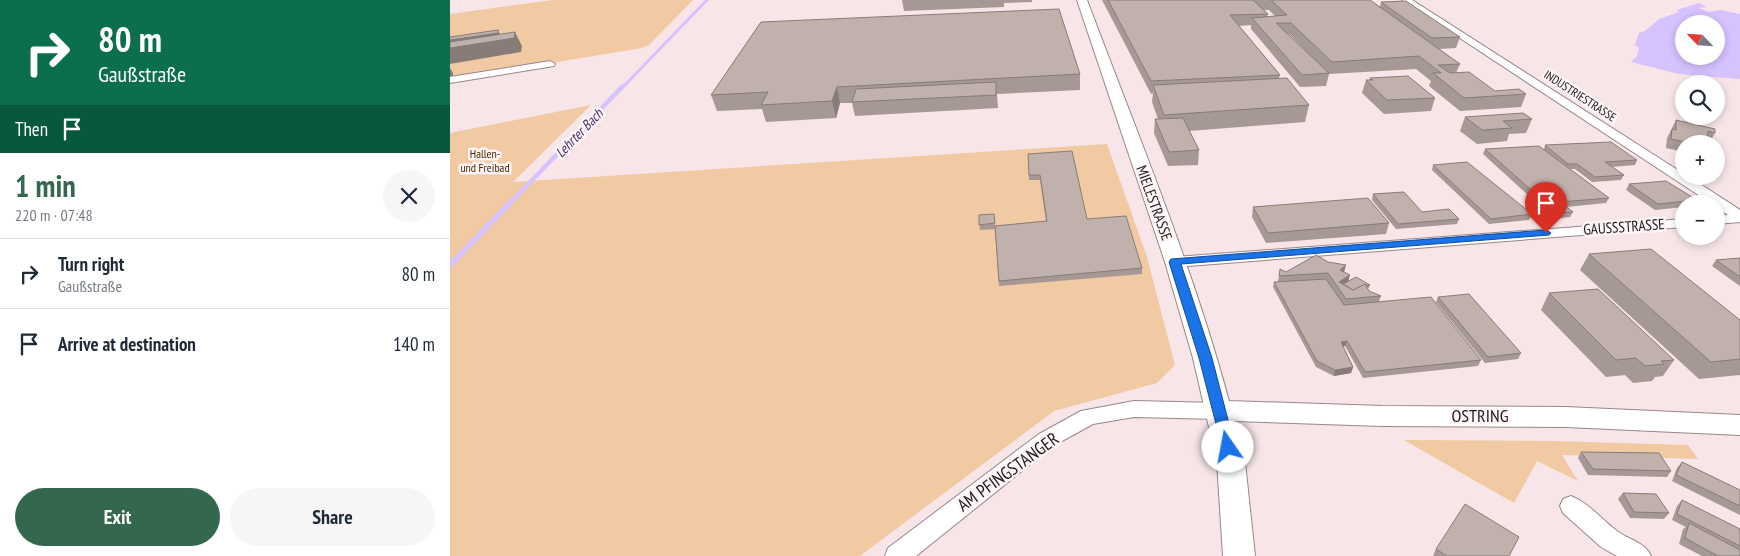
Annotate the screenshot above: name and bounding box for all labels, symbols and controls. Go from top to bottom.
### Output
north arrow [1675,15,1725,65]
map controls [1675,15,1725,245]
text: 80 m [98,16,162,62]
icon: right [15,20,80,85]
text: Gaußstraße [98,60,186,88]
street label: INDUSTRIESTRASSE [1541,67,1619,124]
button: search [1675,75,1725,125]
water label: Lehrter Bach [551,104,607,161]
icon: arrive [58,115,86,143]
text: Then [15,117,48,141]
button: + [1675,135,1725,185]
park label: Hallen- und Freibad [460,146,510,175]
street label: MIELESTRASSE [1132,163,1177,243]
text: 1 min [15,166,76,205]
button: close [383,170,435,222]
pin [1525,182,1567,233]
icon: arrive [1532,189,1560,217]
button: − [1675,195,1725,245]
text: 220 m · 07:48 [15,205,93,225]
street label: GAUSSSTRASSE [1583,214,1665,239]
text: Turn right [58,252,124,276]
icon: right [15,260,43,288]
text: 80 m [402,262,435,286]
text: Gaußstraße [58,276,122,296]
icon: arrive [15,330,43,358]
text: Arrive at destination [58,332,196,356]
text: 140 m [393,332,435,356]
street label: OSTRING [1451,404,1509,427]
position arrow [1201,420,1253,472]
street label: AM PFINGSTANGER [952,427,1063,516]
button: Exit [15,488,220,546]
button: Share [230,488,435,546]

